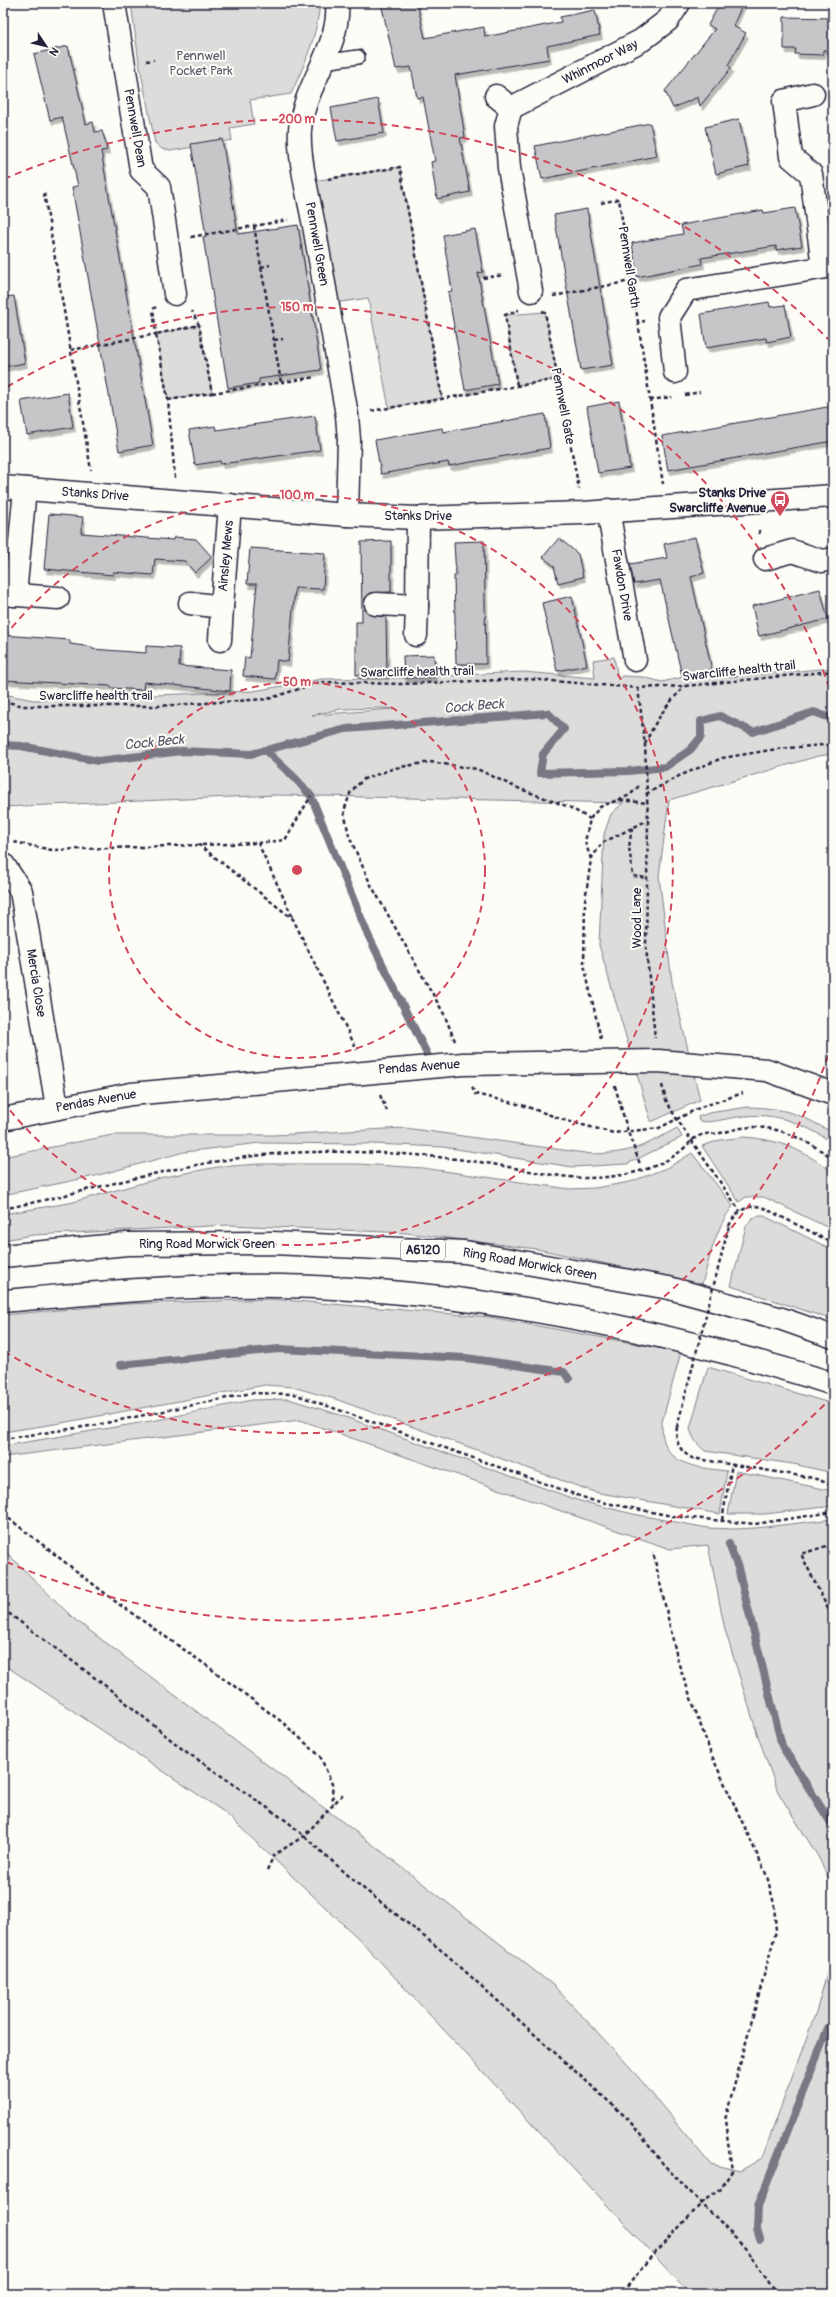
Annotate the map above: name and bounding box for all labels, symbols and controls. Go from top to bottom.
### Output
north arrow [26,26,66,66]
street label: Whinmoor Way [560,36,641,88]
text: N [46,45,61,59]
park label: Pennwell Pocket Park [169,48,233,79]
street label: Pennwell Dean [120,87,150,169]
text: 200 m [279,112,316,127]
street label: Pennwell Green [302,201,332,287]
street label: Pennwell Garth [615,225,643,309]
text: 150 m [281,300,314,315]
street label: Pennwell Gate [548,366,578,446]
street label: Stanks Drive [61,484,130,504]
place label: Stanks Drive Swarcliffe Avenue [669,485,767,516]
text: 100 m [280,488,315,503]
bus stop icon: Stanks Drive Swarcliffe Avenue [769,489,791,517]
street label: Stanks Drive [384,508,452,524]
street label: Ainsley Mews [215,519,237,592]
street label: Fawdon Drive [608,548,636,623]
street label: Swarcliffe health trail [682,657,796,685]
street label: Swarcliffe health trail [360,663,474,681]
text: 50 m [283,675,311,690]
street label: Swarcliffe health trail [39,688,153,704]
water label: Cock Beck [443,695,506,717]
water label: Cock Beck [123,730,186,754]
centre of rings [290,863,304,877]
street label: Wood Lane [629,887,645,949]
street label: Mercia Close [23,948,49,1019]
street label: Pendas Avenue [378,1056,461,1078]
street label: Pendas Avenue [54,1086,138,1116]
street label: Ring Road Morwick Green [139,1236,275,1252]
road number: A6120 [401,1240,445,1260]
street label: Ring Road Morwick Green [462,1244,598,1284]

